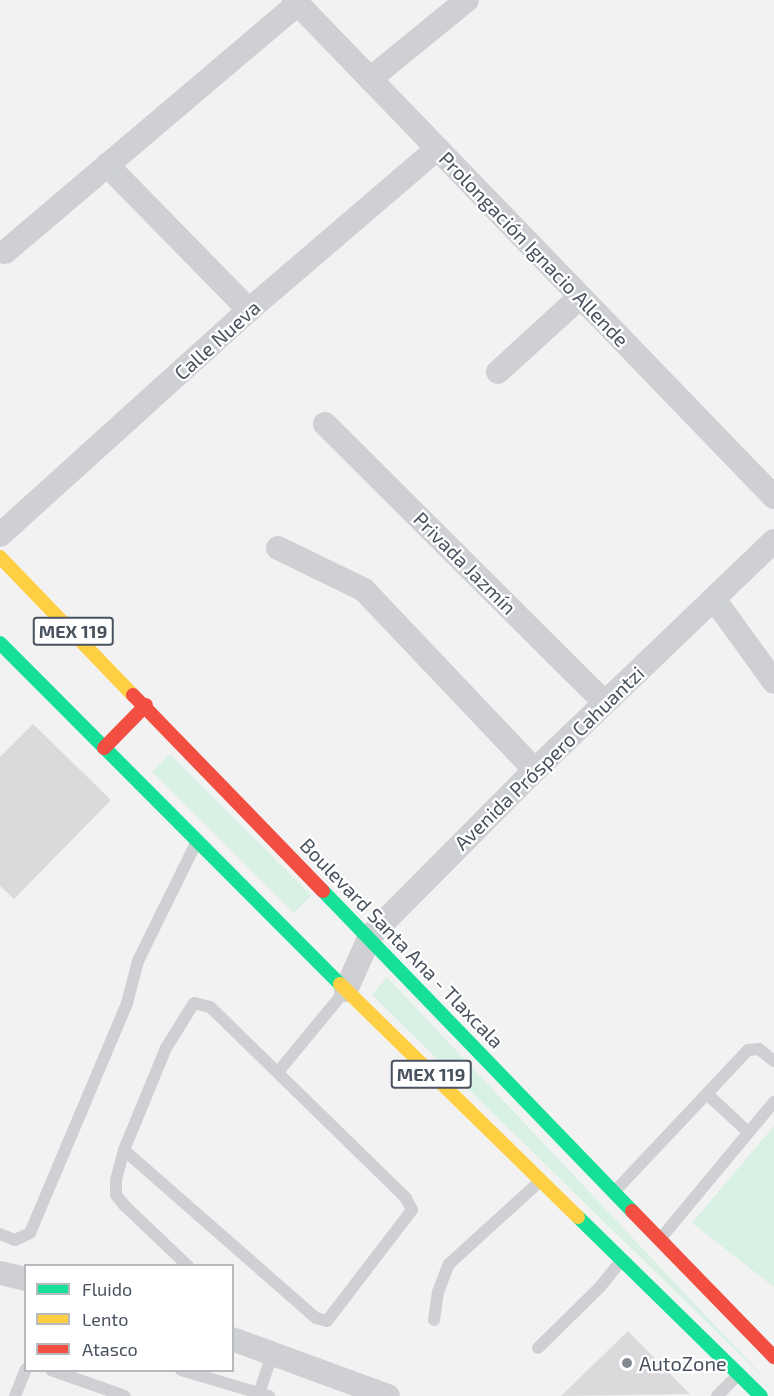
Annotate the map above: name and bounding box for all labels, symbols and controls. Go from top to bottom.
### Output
street label: Prolongación Ignacio Allende [434,146,634,352]
street label: Calle Nueva [169,295,265,385]
street label: Privada Jazmín [409,507,521,619]
road number: MEX 119 [32,616,113,646]
street label: Avenida Próspero Cahuantzi [449,661,649,855]
street label: Boulevard Santa Ana - Tlaxcala [295,833,509,1053]
road number: MEX 119 [390,1059,472,1089]
legend [24,1264,234,1372]
text: Fluido [82,1278,132,1300]
text: Lento [82,1308,128,1330]
text: Atasco [82,1338,138,1360]
place label: AutoZone [639,1351,727,1375]
marker: AutoZone [620,1356,634,1370]

